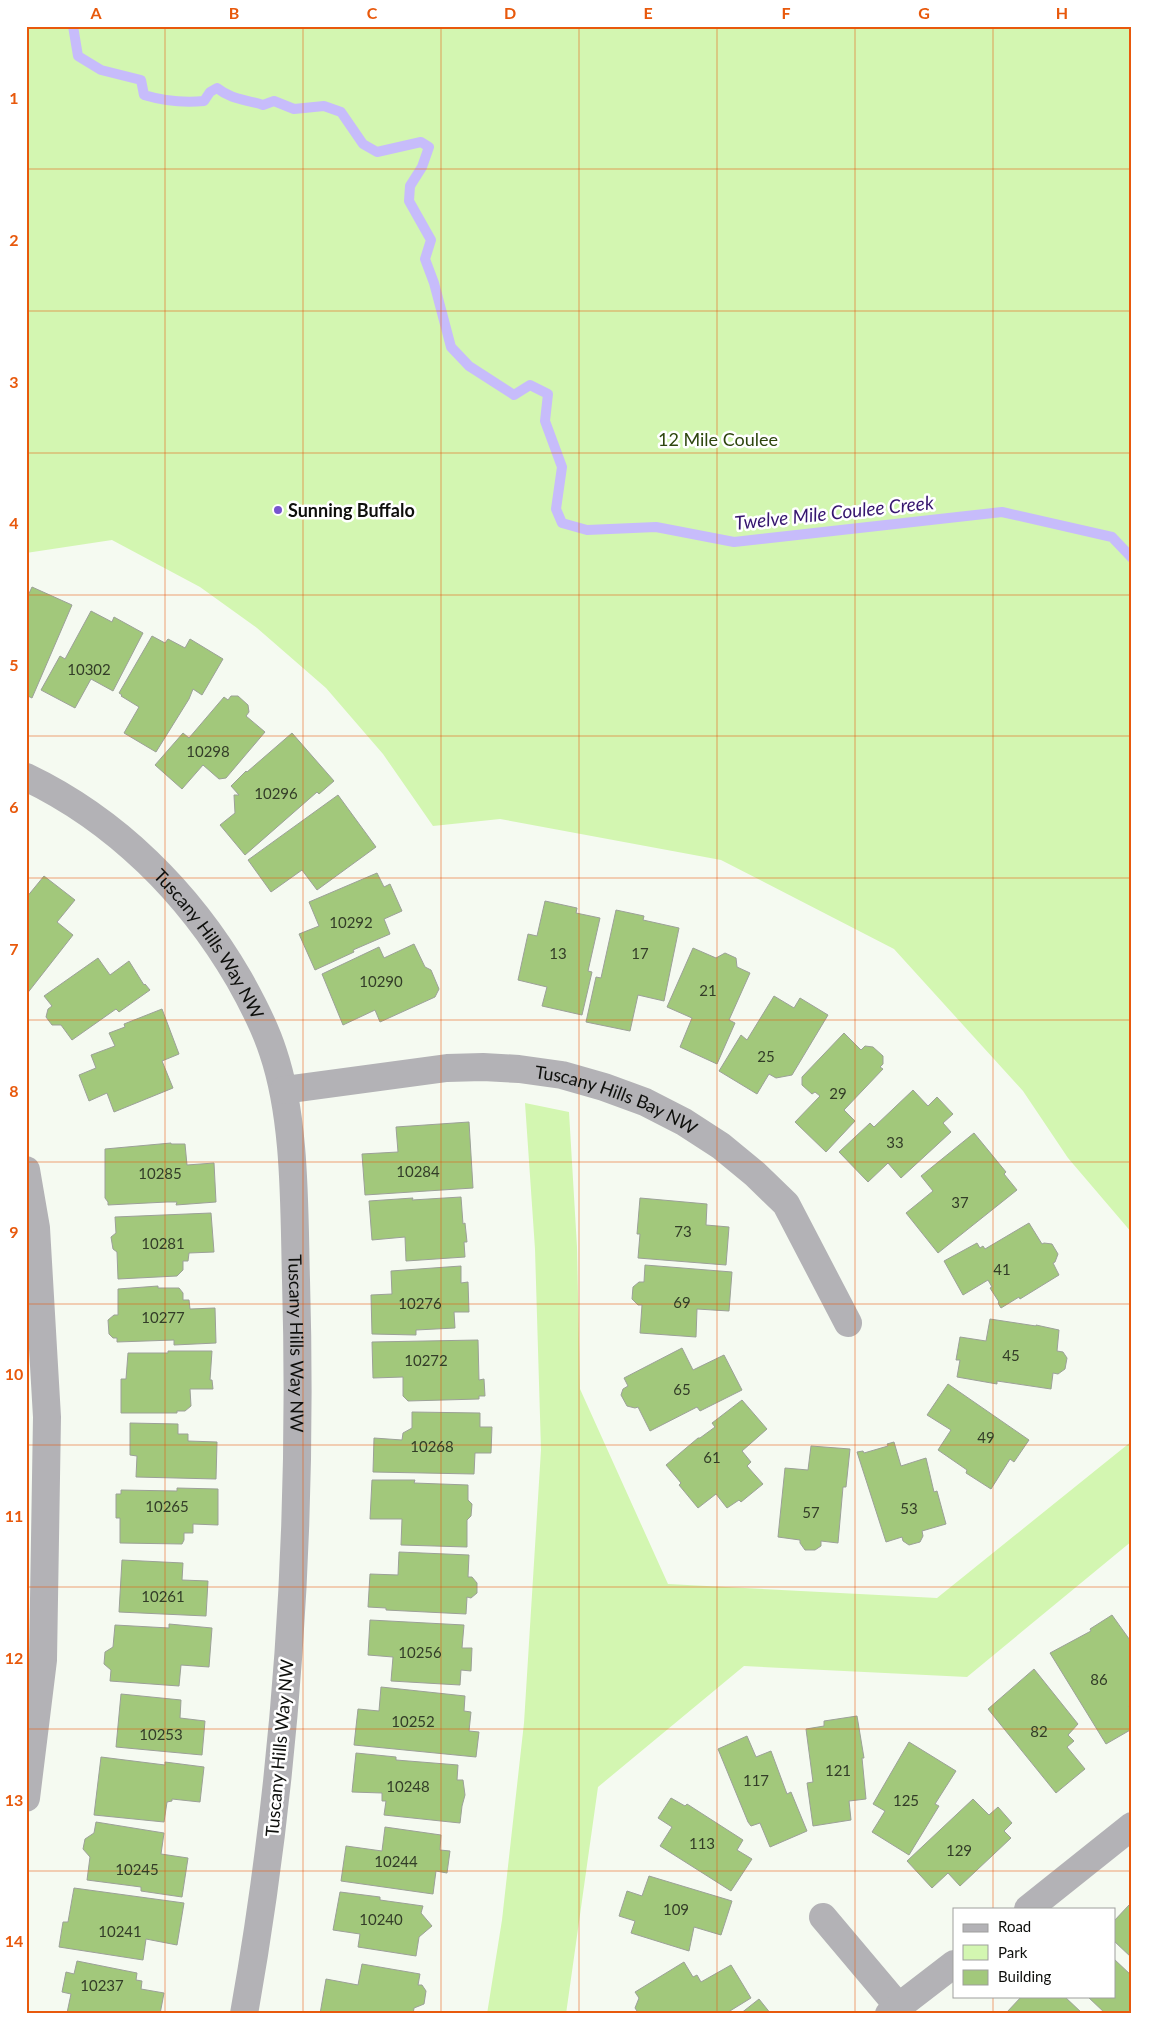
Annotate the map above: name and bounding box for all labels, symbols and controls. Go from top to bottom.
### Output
text: A [89,3,102,22]
text: B [229,3,239,22]
text: C [367,3,378,22]
text: D [504,3,516,22]
text: E [643,3,653,22]
text: F [781,3,791,22]
text: G [918,3,930,22]
text: H [1056,3,1068,22]
text: 1 [9,88,19,107]
text: 2 [9,230,19,249]
text: 3 [9,372,19,391]
park label: 12 Mile Coulee [658,428,778,450]
water label: Twelve Mile Coulee Creek [733,490,936,534]
place label: Sunning Buffalo [288,499,415,521]
marker: Sunning Buffalo [272,504,284,516]
text: 4 [9,513,19,532]
text: 5 [9,655,19,674]
house number: 10302 [67,660,111,678]
house number: 10298 [186,742,230,760]
house number: 10296 [254,784,298,802]
text: 6 [9,797,19,816]
street label: Tuscany Hills Way NW [150,864,269,1022]
house number: 10292 [329,913,373,931]
text: 7 [9,939,19,958]
house number: 13 [549,944,567,962]
house number: 17 [631,944,649,962]
house number: 10290 [359,972,403,990]
house number: 21 [699,981,717,999]
house number: 25 [757,1047,775,1065]
street label: Tuscany Hills Bay NW [534,1060,702,1139]
text: 8 [9,1081,19,1100]
house number: 29 [829,1084,847,1102]
house number: 33 [886,1133,904,1151]
house number: 10284 [396,1162,440,1180]
house number: 10285 [138,1164,182,1182]
house number: 37 [951,1193,969,1211]
text: 9 [9,1222,19,1241]
house number: 73 [674,1222,692,1240]
house number: 10281 [141,1234,185,1252]
street label: Tuscany Hills Way NW [284,1254,309,1433]
house number: 41 [993,1260,1011,1278]
house number: 69 [673,1293,691,1311]
house number: 10276 [398,1294,442,1312]
house number: 10277 [141,1308,185,1326]
house number: 45 [1002,1346,1020,1364]
house number: 10272 [404,1351,448,1369]
text: 10 [5,1364,23,1383]
house number: 65 [673,1380,691,1398]
house number: 49 [977,1428,995,1446]
house number: 10268 [410,1437,454,1455]
house number: 61 [703,1448,721,1466]
house number: 10265 [145,1497,189,1515]
house number: 53 [900,1499,918,1517]
house number: 57 [802,1503,820,1521]
text: 11 [5,1506,23,1525]
house number: 10261 [141,1587,185,1605]
house number: 10256 [398,1643,442,1661]
text: 12 [5,1648,23,1667]
street label: Tuscany Hills Way NW [260,1658,298,1838]
house number: 86 [1090,1670,1108,1688]
house number: 10252 [391,1712,435,1730]
house number: 82 [1030,1722,1048,1740]
house number: 10253 [139,1725,183,1743]
house number: 121 [825,1761,851,1779]
house number: 117 [743,1771,769,1789]
house number: 10248 [386,1777,430,1795]
text: 13 [5,1790,23,1809]
house number: 125 [893,1791,919,1809]
house number: 113 [689,1834,715,1852]
house number: 129 [946,1841,972,1859]
house number: 10244 [374,1852,418,1870]
house number: 10245 [115,1860,159,1878]
house number: 109 [663,1900,689,1918]
legend [953,1908,1116,1998]
house number: 10240 [359,1910,403,1928]
text: Road [998,1917,1031,1935]
house number: 10241 [98,1922,142,1940]
text: 14 [5,1931,23,1950]
text: Park [998,1943,1028,1961]
text: Building [998,1967,1051,1985]
house number: 10237 [80,1976,124,1994]

